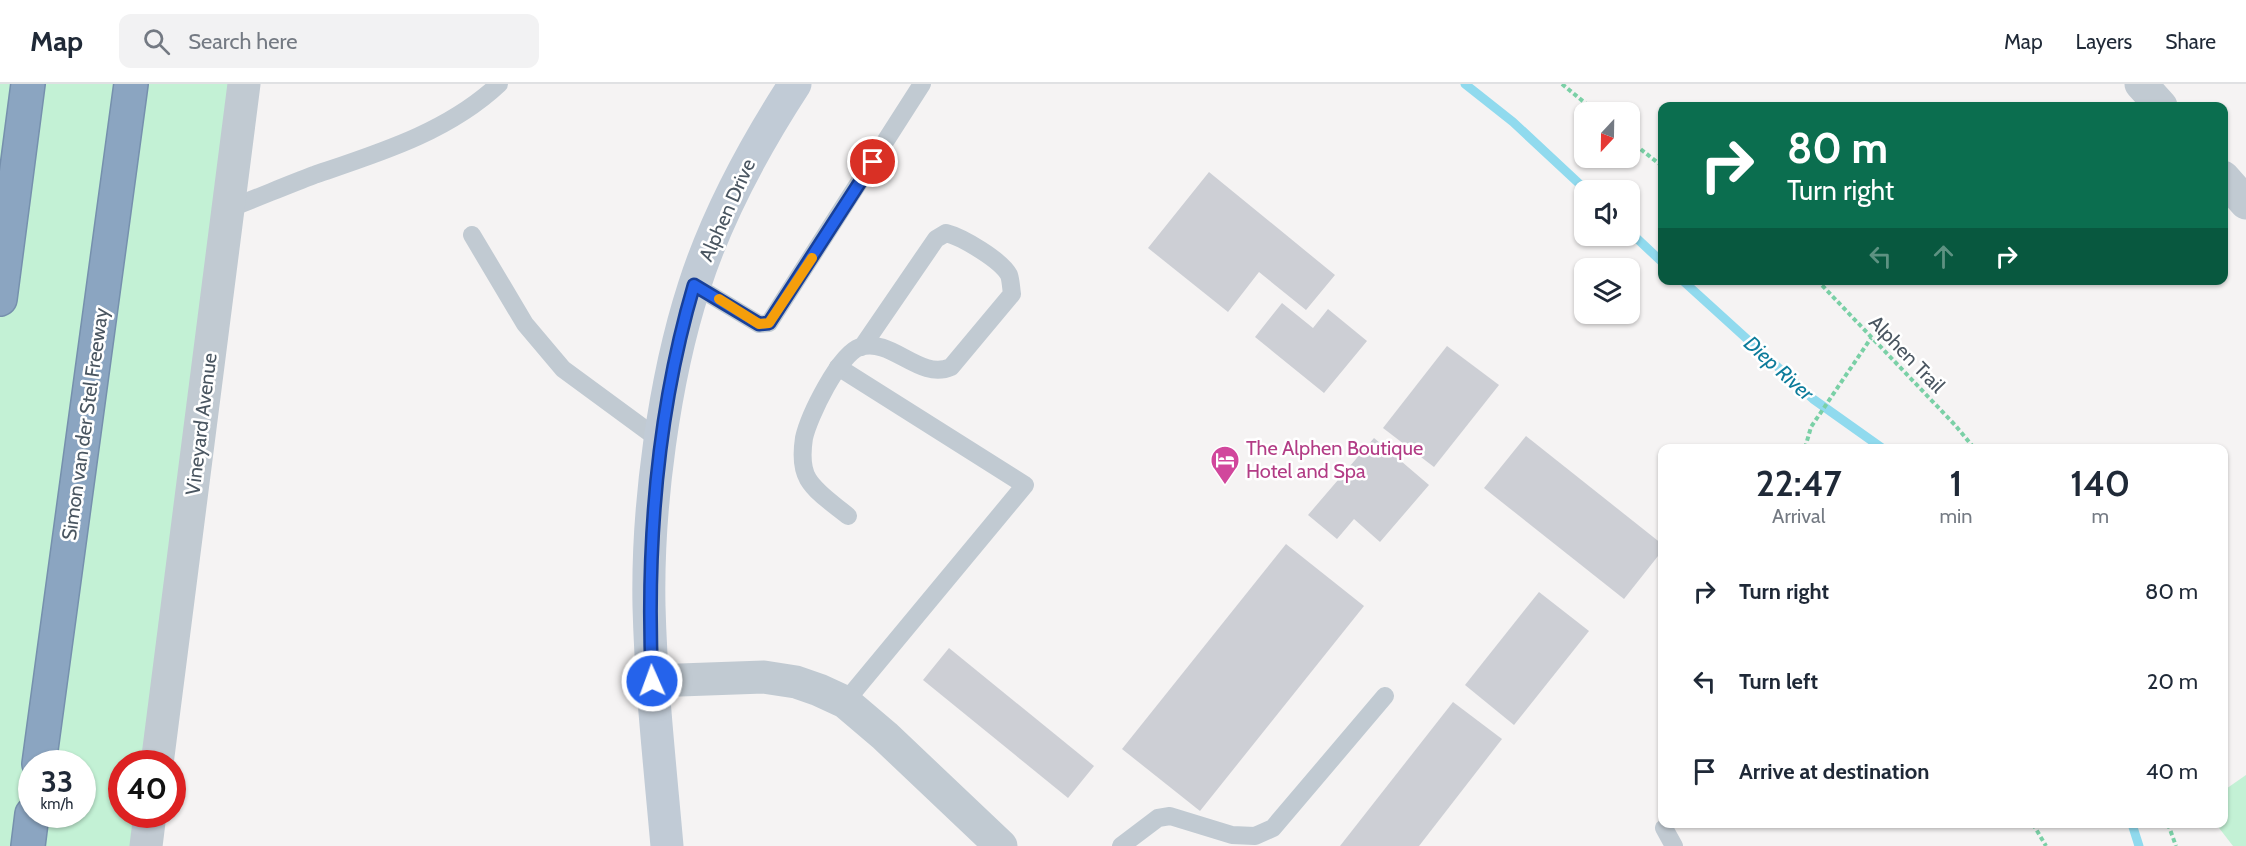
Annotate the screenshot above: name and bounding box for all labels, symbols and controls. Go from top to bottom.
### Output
search box [119,14,539,68]
text: Map [30,24,83,58]
icon: search [140,25,173,58]
text: Search here [188,28,297,55]
text: Map [2004,29,2043,54]
text: Layers [2076,29,2132,54]
text: Share [2165,29,2216,54]
north arrow [1574,102,1640,168]
map controls [1574,102,1640,324]
text: 80 m [1787,122,1888,174]
icon: right [1688,126,1766,204]
pin [847,136,898,187]
icon: arrive [856,145,889,178]
street label: Alphen Drive [694,155,760,265]
text: Turn right [1787,174,1894,207]
button: sound [1574,180,1640,246]
icon: left [1864,240,1897,273]
icon: ahead [1927,240,1960,273]
icon: right [1990,240,2023,273]
button: layers [1574,258,1640,324]
street label: Simon van der Stel Freeway [57,306,113,542]
street label: Alphen Trail [1864,310,1950,398]
water label: Diep River [1739,330,1820,407]
street label: Vineyard Avenue [180,351,222,497]
place label: The Alphen Boutique Hotel and Spa [1246,436,1423,483]
hotel icon: The Alphen Boutique Hotel and Spa [1209,444,1241,486]
text: 22:47 [1756,461,1842,505]
text: 1 [1950,461,1962,505]
text: 140 [2070,461,2130,505]
text: Arrival [1772,504,1825,528]
text: min [1939,504,1972,528]
text: m [2091,504,2109,528]
icon: right [1688,575,1721,608]
text: Turn right [1739,578,1829,605]
text: 80 m [2145,578,2198,605]
position arrow [620,649,684,713]
icon: left [1688,665,1721,698]
text: Turn left [1739,668,1818,695]
text: 20 m [2147,668,2198,695]
speed limit sign: 40 [108,750,186,828]
icon: arrive [1688,755,1721,788]
text: Arrive at destination [1739,758,1929,785]
text: 40 m [2146,758,2198,785]
text: 33 [41,763,73,800]
text: km/h [41,795,73,813]

